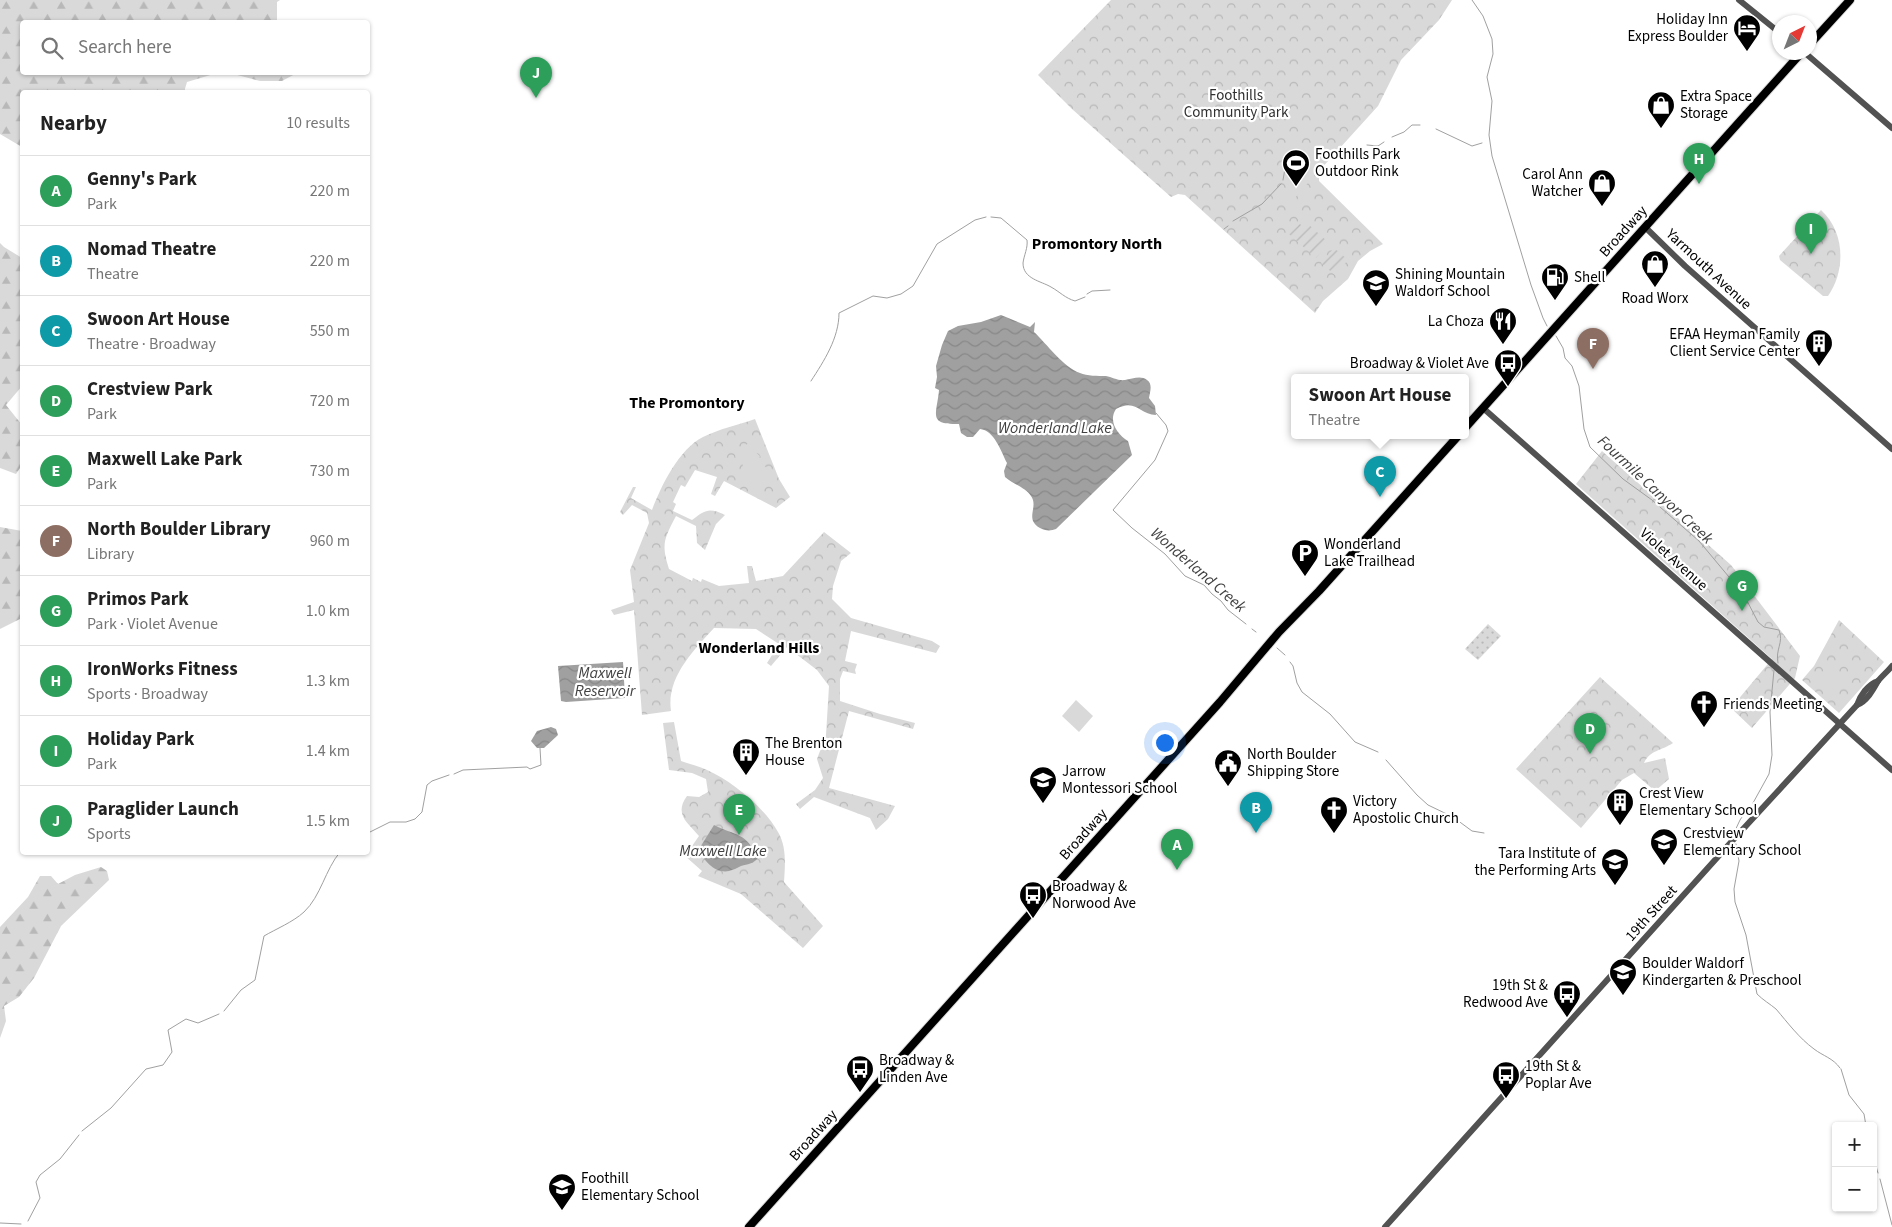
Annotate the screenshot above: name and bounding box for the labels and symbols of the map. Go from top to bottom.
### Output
place label: Holiday Inn Express Boulder [1628,9,1729,47]
hotel icon: Holiday Inn Express Boulder [1732,13,1762,52]
north arrow [1772,15,1817,60]
pin: J [520,57,552,98]
park label: Foothills Community Park [1184,85,1289,123]
place label: Extra Space Storage [1680,86,1752,124]
shop icon: Extra Space Storage [1646,90,1676,129]
pin: H [1683,143,1715,184]
place label: Foothills Park Outdoor Rink [1315,144,1401,182]
sports icon: Foothills Park Outdoor Rink [1281,148,1311,187]
place label: Carol Ann Watcher [1522,164,1584,202]
shop icon: Carol Ann Watcher [1587,168,1617,207]
street label: Broadway [1595,201,1652,262]
pin: I [1795,213,1827,254]
street label: Yarmouth Avenue [1661,223,1756,315]
district label: Promontory North [1032,233,1162,255]
shop icon: Road Worx [1640,249,1670,288]
fuel station icon: Shell [1540,262,1570,301]
place label: Shining Mountain Waldorf School [1395,264,1505,302]
place label: Shell [1574,267,1605,288]
school or university icon: Shining Mountain Waldorf School [1361,268,1391,307]
place label: Road Worx [1621,288,1689,309]
restaurant icon: La Choza [1488,306,1518,345]
place label: La Choza [1428,311,1484,332]
place label: EFAA Heyman Family Client Service Center [1669,324,1801,362]
pin: F [1577,328,1609,369]
building icon: EFAA Heyman Family Client Service Center [1804,328,1834,367]
bus stop icon: Broadway & Violet Ave [1493,348,1523,387]
place label: Broadway & Violet Ave [1350,353,1489,374]
district label: The Promontory [629,392,745,414]
water label: Wonderland Lake [998,417,1112,439]
water label: Fourmile Canyon Creek [1593,430,1718,549]
pin: C [1364,456,1396,497]
water label: Wonderland Creek [1146,522,1251,618]
street label: Violet Avenue [1635,523,1712,596]
place label: Wonderland Lake Trailhead [1324,534,1415,572]
parking icon: Wonderland Lake Trailhead [1290,538,1320,577]
pin: G [1726,570,1758,611]
district label: Wonderland Hills [699,637,819,659]
water label: Maxwell Reservoir [575,662,637,702]
church icon: Friends Meeting [1689,689,1719,728]
place label: Friends Meeting [1723,694,1823,715]
pin: D [1574,713,1606,754]
your location [1152,730,1178,756]
place label: The Brenton House [765,733,842,771]
building icon: The Brenton House [731,737,761,776]
place label: North Boulder Shipping Store [1247,744,1339,782]
public building icon: North Boulder Shipping Store [1213,748,1243,787]
place label: Jarrow Montessori School [1062,761,1177,799]
school or university icon: Jarrow Montessori School [1028,765,1058,804]
place label: Crest View Elementary School [1639,783,1757,821]
building icon: Crest View Elementary School [1605,787,1635,826]
place label: Victory Apostolic Church [1353,791,1459,829]
pin: B [1240,792,1272,833]
pin: E [723,794,755,835]
church icon: Victory Apostolic Church [1319,795,1349,834]
street label: Broadway [1055,804,1112,865]
place label: Crestview Elementary School [1683,823,1801,861]
school or university icon: Crestview Elementary School [1649,827,1679,866]
pin: A [1161,829,1193,870]
water label: Maxwell Lake [679,840,767,862]
place label: Tara Institute of the Performing Arts [1475,843,1597,881]
school or university icon: Tara Institute of the Performing Arts [1600,847,1630,886]
place label: Broadway & Norwood Ave [1052,876,1136,914]
bus stop icon: Broadway & Norwood Ave [1018,880,1048,919]
street label: 19th Street [1621,881,1682,946]
place label: Boulder Waldorf Kindergarten & Preschool [1642,953,1802,991]
school or university icon: Boulder Waldorf Kindergarten & Preschool [1608,957,1638,996]
place label: 19th St & Redwood Ave [1463,975,1548,1013]
bus stop icon: 19th St & Redwood Ave [1552,979,1582,1018]
place label: Broadway & Linden Ave [879,1050,954,1088]
bus stop icon: Broadway & Linden Ave [845,1054,875,1093]
place label: 19th St & Poplar Ave [1525,1056,1592,1094]
bus stop icon: 19th St & Poplar Ave [1491,1060,1521,1099]
street label: Broadway [785,1105,842,1166]
place label: Foothill Elementary School [581,1168,699,1206]
school or university icon: Foothill Elementary School [547,1172,577,1211]

